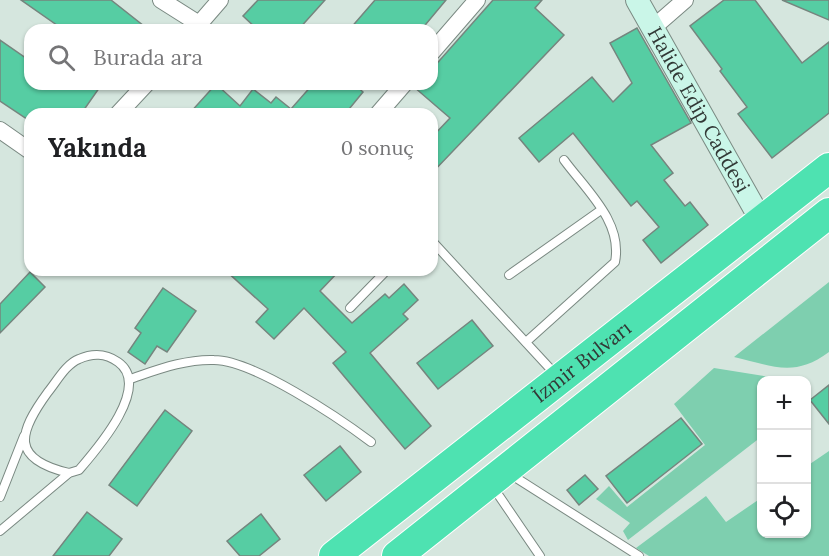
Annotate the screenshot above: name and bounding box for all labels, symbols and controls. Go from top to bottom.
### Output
street label: Halide Edip Caddesi [643,22,756,197]
search box [24,24,438,90]
icon: search [45,41,78,74]
text: Burada ara [93,43,203,71]
text: Yakında [48,131,147,164]
text: 0 sonuç [341,135,414,160]
street label: İzmir Bulvarı [527,315,636,408]
map controls [757,376,811,538]
button: + [757,376,811,430]
button: − [757,430,811,484]
button: locate [757,484,811,538]

